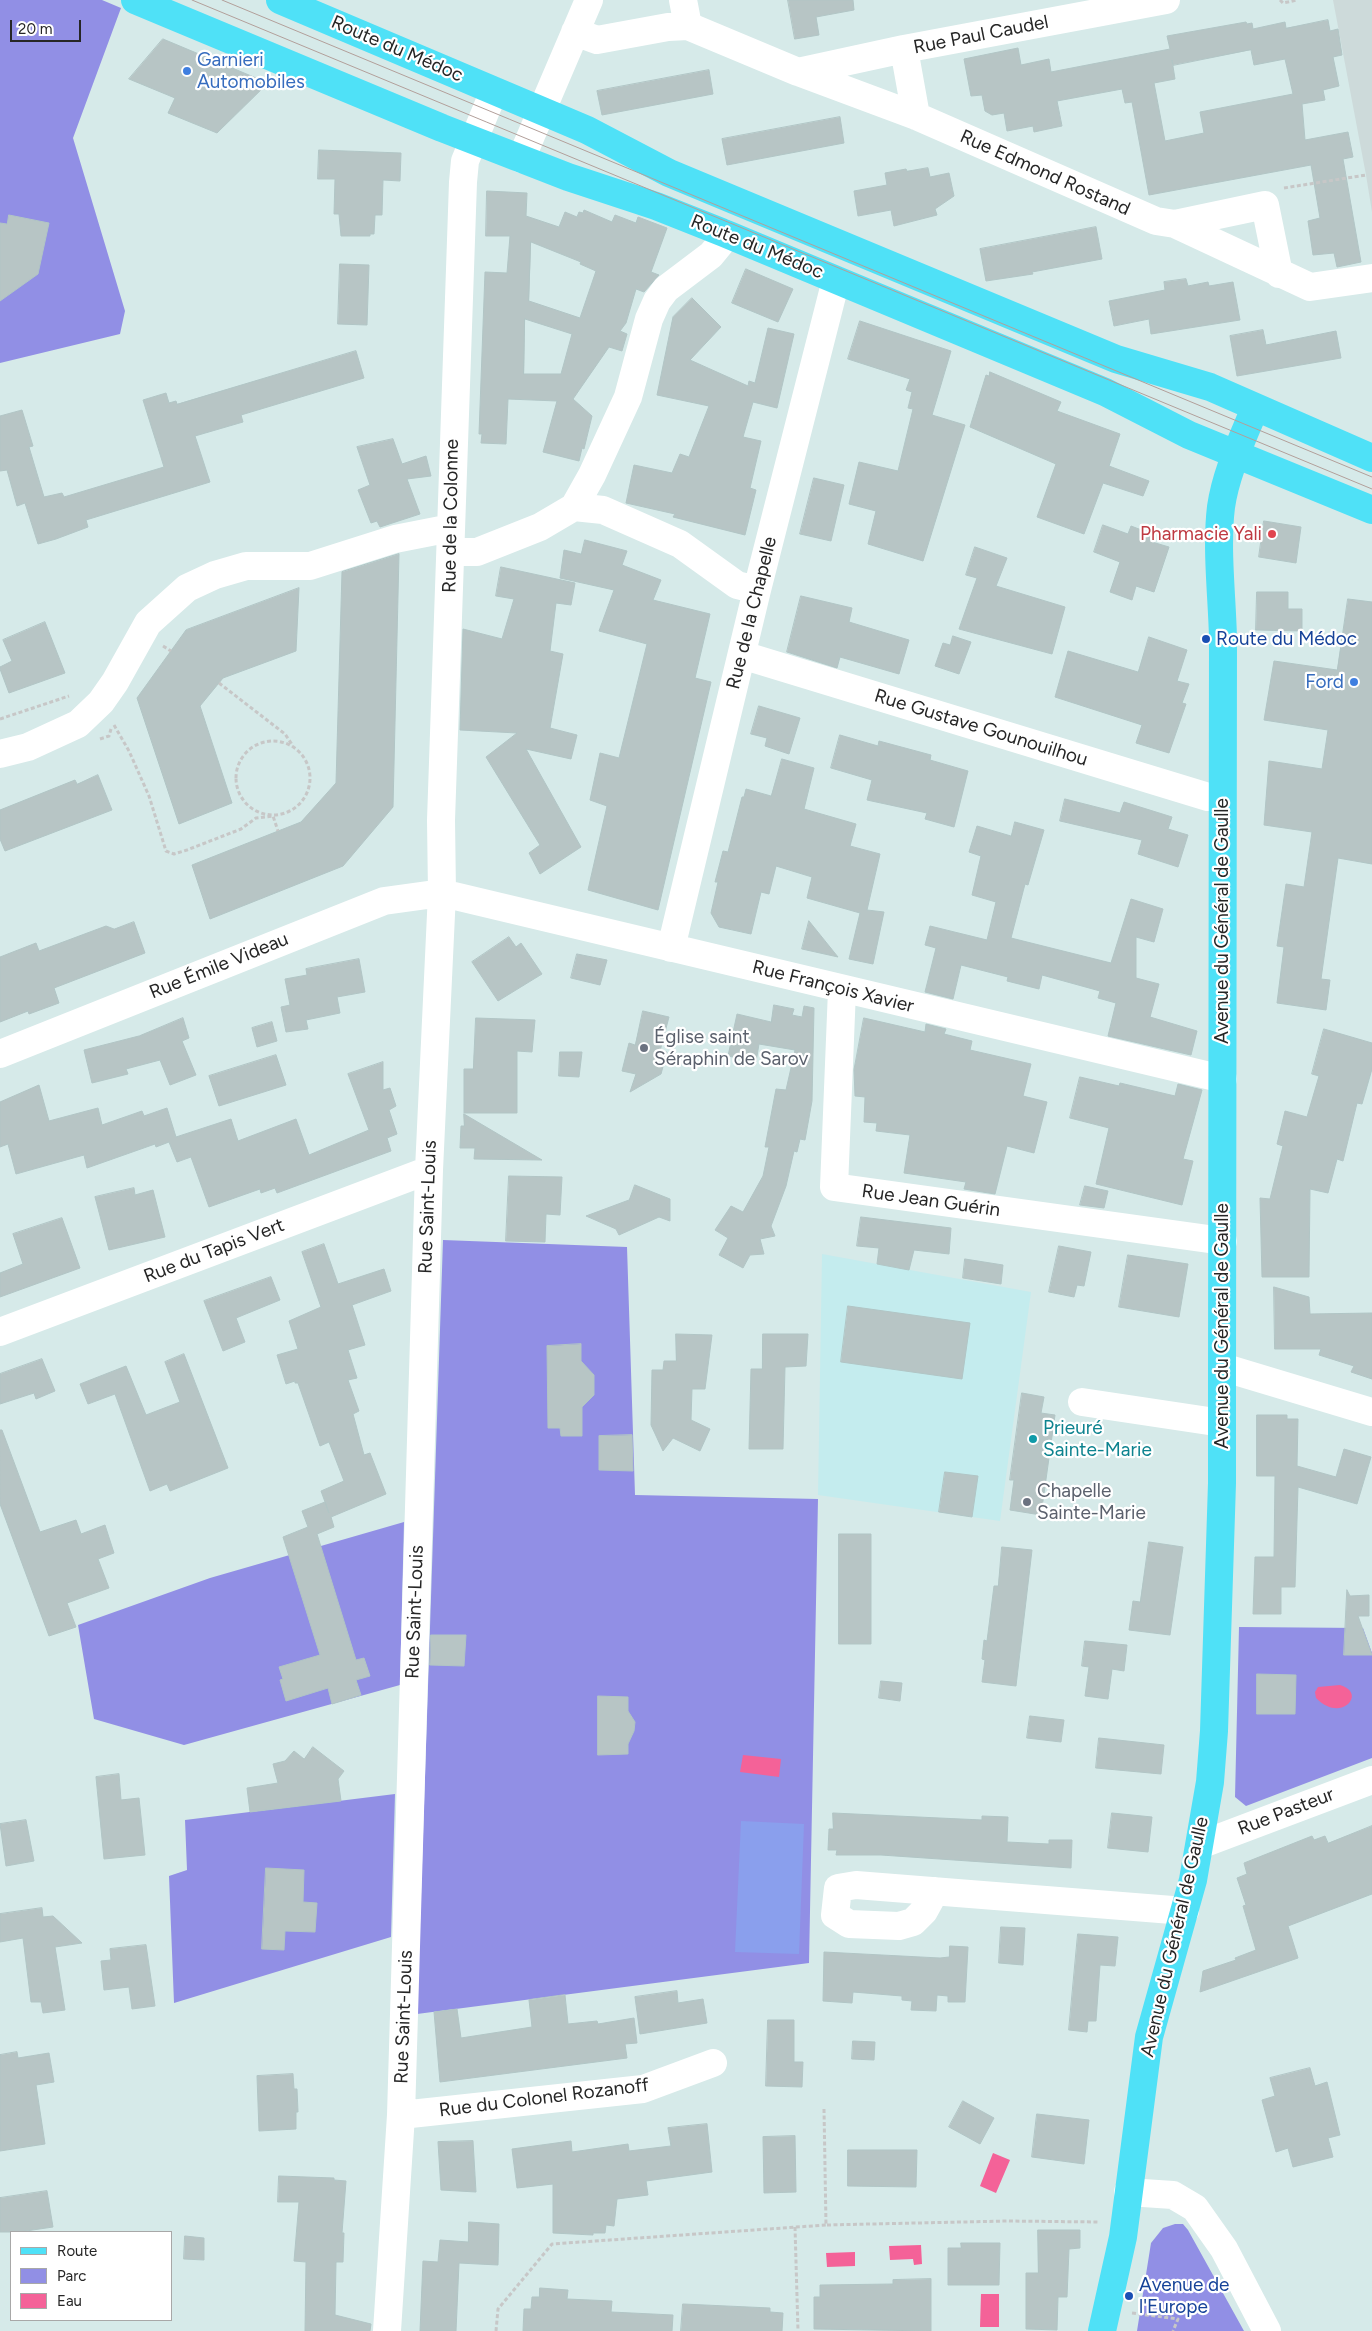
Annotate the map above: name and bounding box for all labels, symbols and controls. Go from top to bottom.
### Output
scale bar [12,10,84,42]
street label: Route du Médoc [328,11,466,87]
street label: Rue Paul Caudel [911,11,1051,59]
text: 20 m [18,20,52,38]
place label: Garnieri Automobiles [197,49,305,93]
marker: Garnieri Automobiles [181,65,193,77]
street label: Rue Edmond Rostand [956,125,1134,221]
street label: Route du Médoc [687,210,827,284]
street label: Rue de la Colonne [438,439,464,593]
place label: Pharmacie Yali [1140,523,1262,545]
marker: Pharmacie Yali [1266,528,1278,540]
street label: Rue de la Chapelle [722,534,782,692]
place label: Route du Médoc [1216,628,1357,650]
marker: Route du Médoc [1200,633,1212,645]
place label: Ford [1305,671,1344,693]
marker: Ford [1348,676,1360,688]
street label: Rue Gustave Gounouilhou [872,685,1090,771]
street label: Avenue du Général de Gaulle [1211,798,1233,1044]
street label: Rue Émile Videau [146,928,292,1004]
street label: Rue François Xavier [750,956,916,1018]
place label: Église saint Séraphin de Sarov [654,1026,808,1070]
marker: Église saint Séraphin de Sarov [638,1042,650,1054]
street label: Rue Saint-Louis [414,1140,442,1274]
street label: Rue Jean Guérin [860,1180,1002,1222]
street label: Avenue du Général de Gaulle [1211,1203,1233,1449]
street label: Rue du Tapis Vert [141,1214,287,1288]
place label: Prieuré Sainte-Marie [1043,1417,1152,1461]
marker: Prieuré Sainte-Marie [1027,1433,1039,1445]
place label: Chapelle Sainte-Marie [1037,1480,1146,1524]
marker: Chapelle Sainte-Marie [1021,1496,1033,1508]
street label: Rue Saint-Louis [401,1545,429,1679]
street label: Rue Pasteur [1235,1783,1337,1841]
street label: Avenue du Général de Gaulle [1136,1815,1214,2059]
street label: Rue Saint-Louis [390,1950,418,2084]
street label: Rue du Colonel Rozanoff [438,2074,650,2122]
legend [10,2231,172,2321]
text: Route [57,2242,97,2260]
text: Parc [57,2267,86,2285]
place label: Avenue de l'Europe [1139,2274,1229,2318]
marker: Avenue de l'Europe [1123,2290,1135,2302]
text: Eau [57,2292,82,2310]

